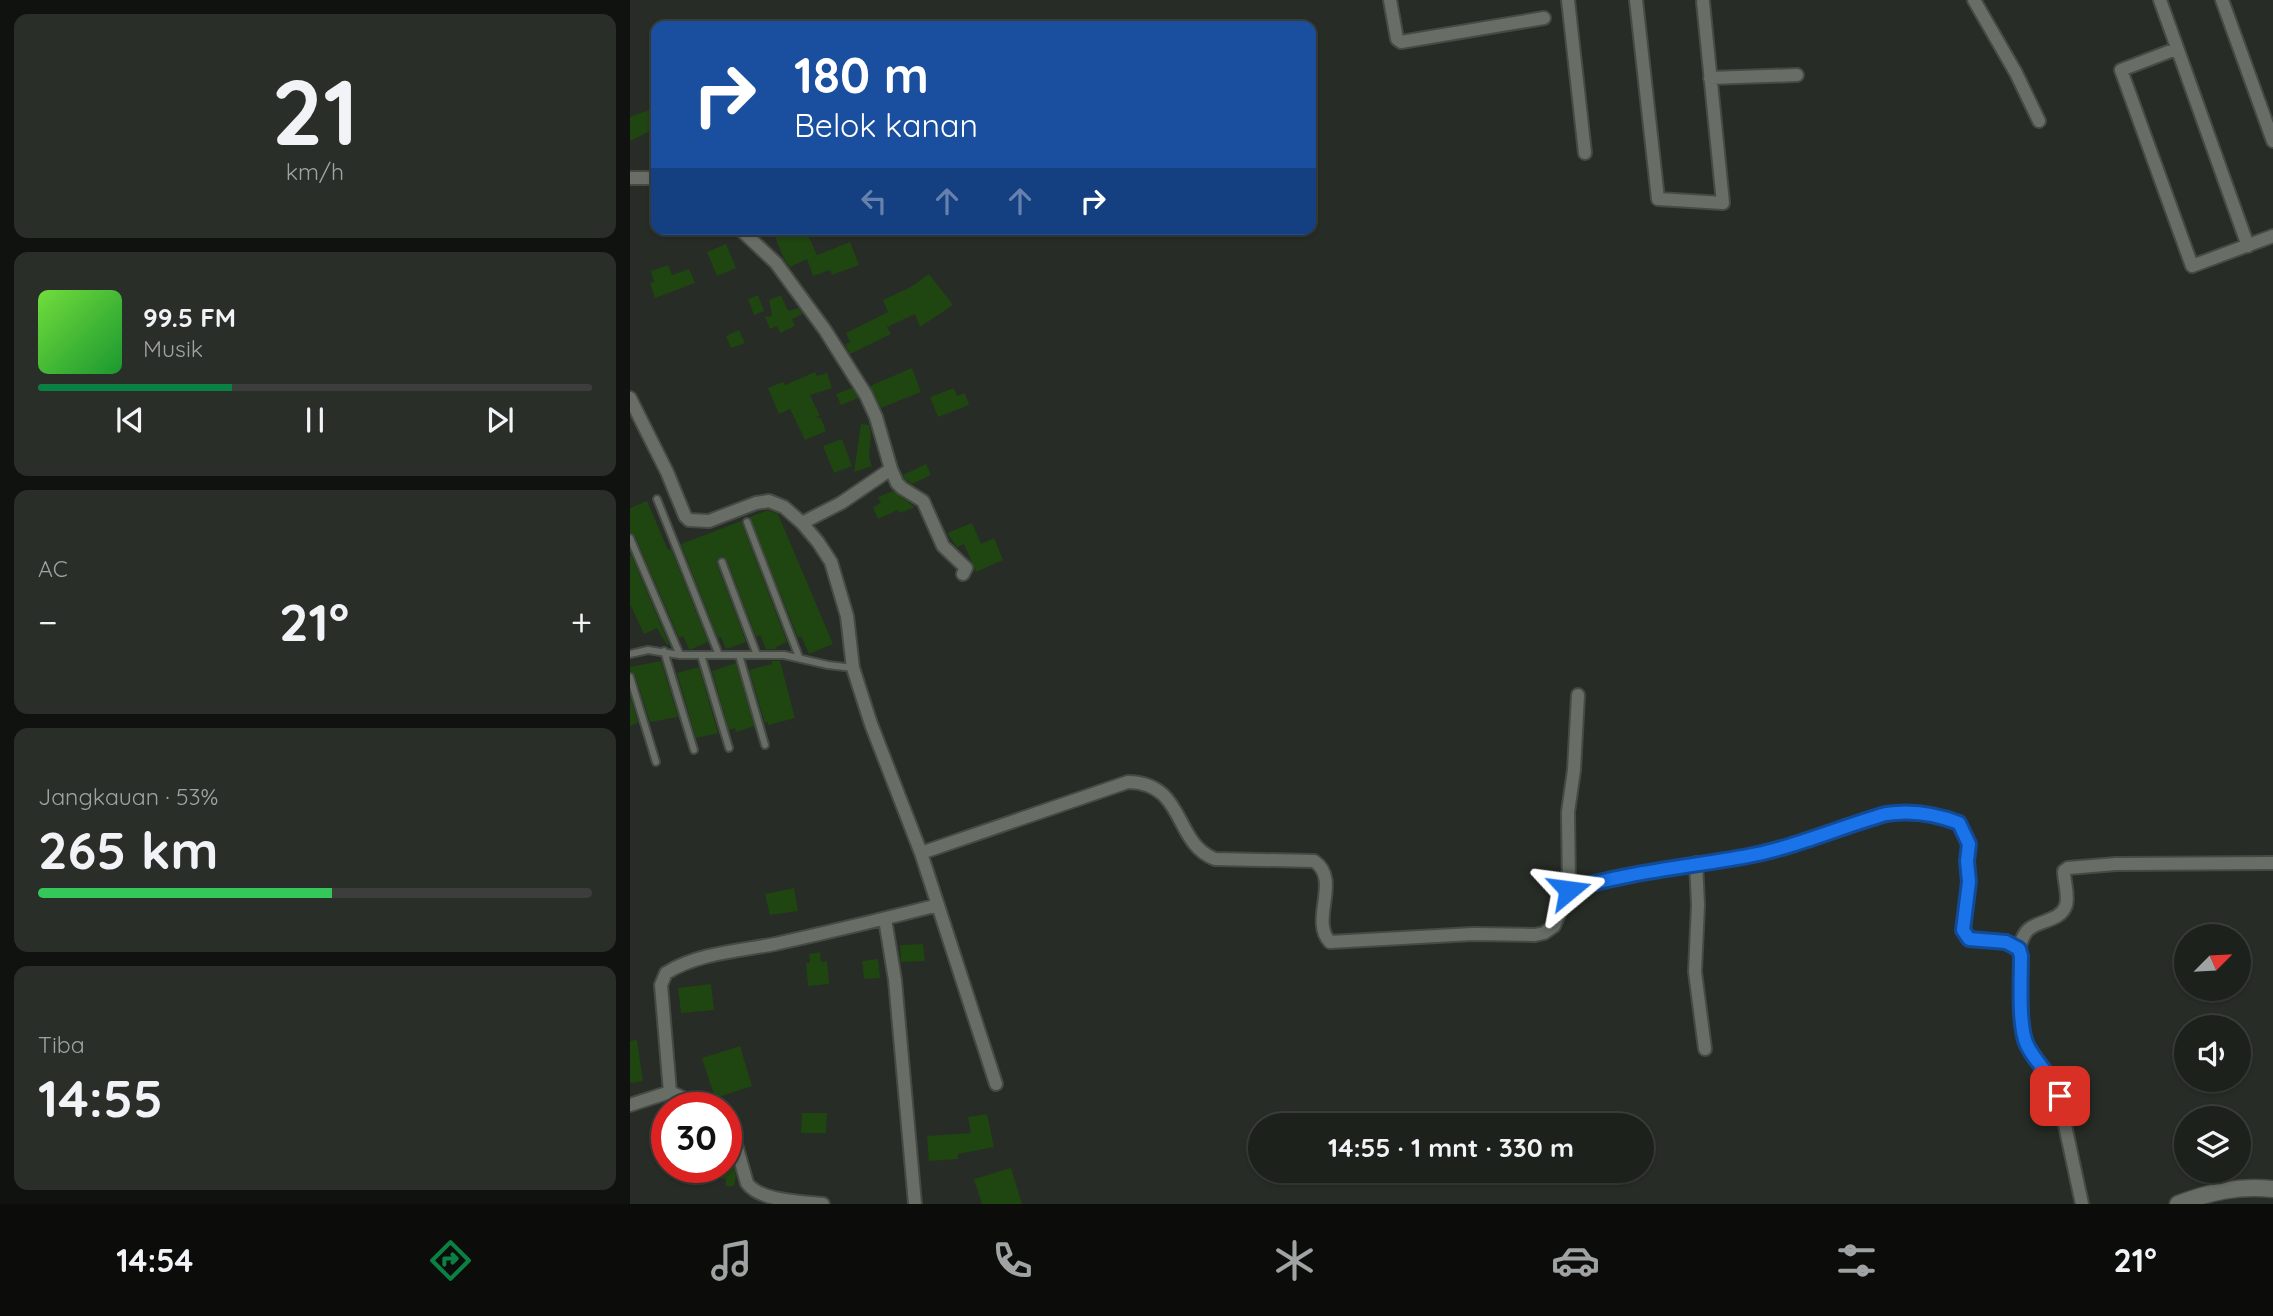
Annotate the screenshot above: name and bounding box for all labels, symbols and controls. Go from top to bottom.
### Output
text: 180 m [794,44,929,105]
icon: right [679,49,770,140]
text: 21 [271,54,359,168]
text: Belok kanan [794,105,978,145]
text: km/h [286,157,344,186]
icon: left [855,182,893,220]
icon: ahead [928,182,966,220]
icon: ahead [1001,182,1039,220]
icon: right [1074,182,1112,220]
text: 99.5 FM [143,301,236,334]
text: Musik [143,334,203,363]
icon: previous [111,401,149,439]
icon: pause [296,401,334,439]
icon: next [481,401,519,439]
text: AC [38,554,68,583]
text: 21° [279,589,349,654]
text: − [38,598,58,646]
text: + [571,598,592,646]
text: Jangkauan · 53% [38,782,218,811]
text: 265 km [38,817,218,882]
position arrow [1532,853,1606,927]
north arrow [2174,924,2250,1001]
map controls [2174,924,2251,1183]
button: sound [2174,1015,2251,1092]
text: Tiba [38,1030,85,1059]
text: 14:55 [38,1065,163,1130]
pin [2030,1066,2090,1126]
icon: arrive [2041,1077,2079,1115]
speed limit sign: 30 [651,1092,742,1183]
button: layers [2174,1106,2251,1183]
text: 14:55 · 1 mnt · 330 m [1328,1131,1574,1164]
icon: directions [426,1236,475,1285]
icon: music [707,1236,756,1285]
icon: phone [988,1236,1037,1285]
icon: climate [1270,1236,1319,1285]
icon: car [1551,1236,1600,1285]
icon: filters [1832,1236,1881,1285]
text: 14:54 [116,1240,193,1280]
text: 21° [2114,1240,2157,1280]

